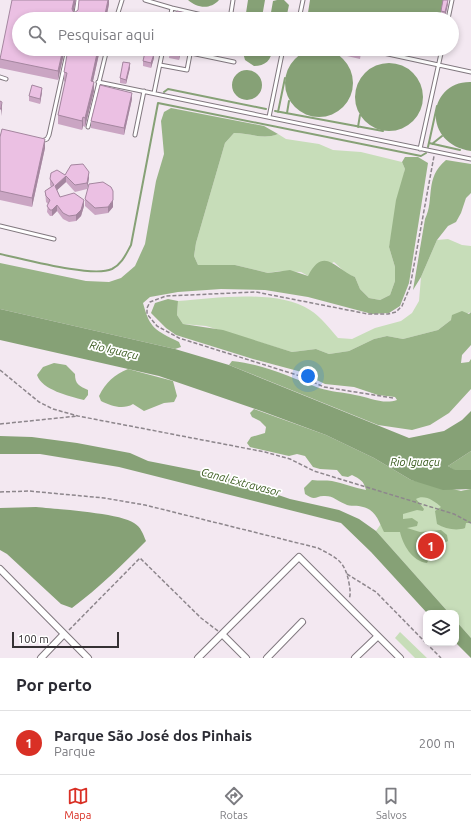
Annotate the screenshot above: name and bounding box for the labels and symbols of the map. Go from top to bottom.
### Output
water label: Rio Iguaçu [88,339,140,361]
your location [298,366,318,386]
water label: Rio Iguaçu [390,456,440,468]
water label: Canal Extravasor [200,466,283,499]
pin: 1 [418,531,444,561]
scale bar [12,630,119,649]

